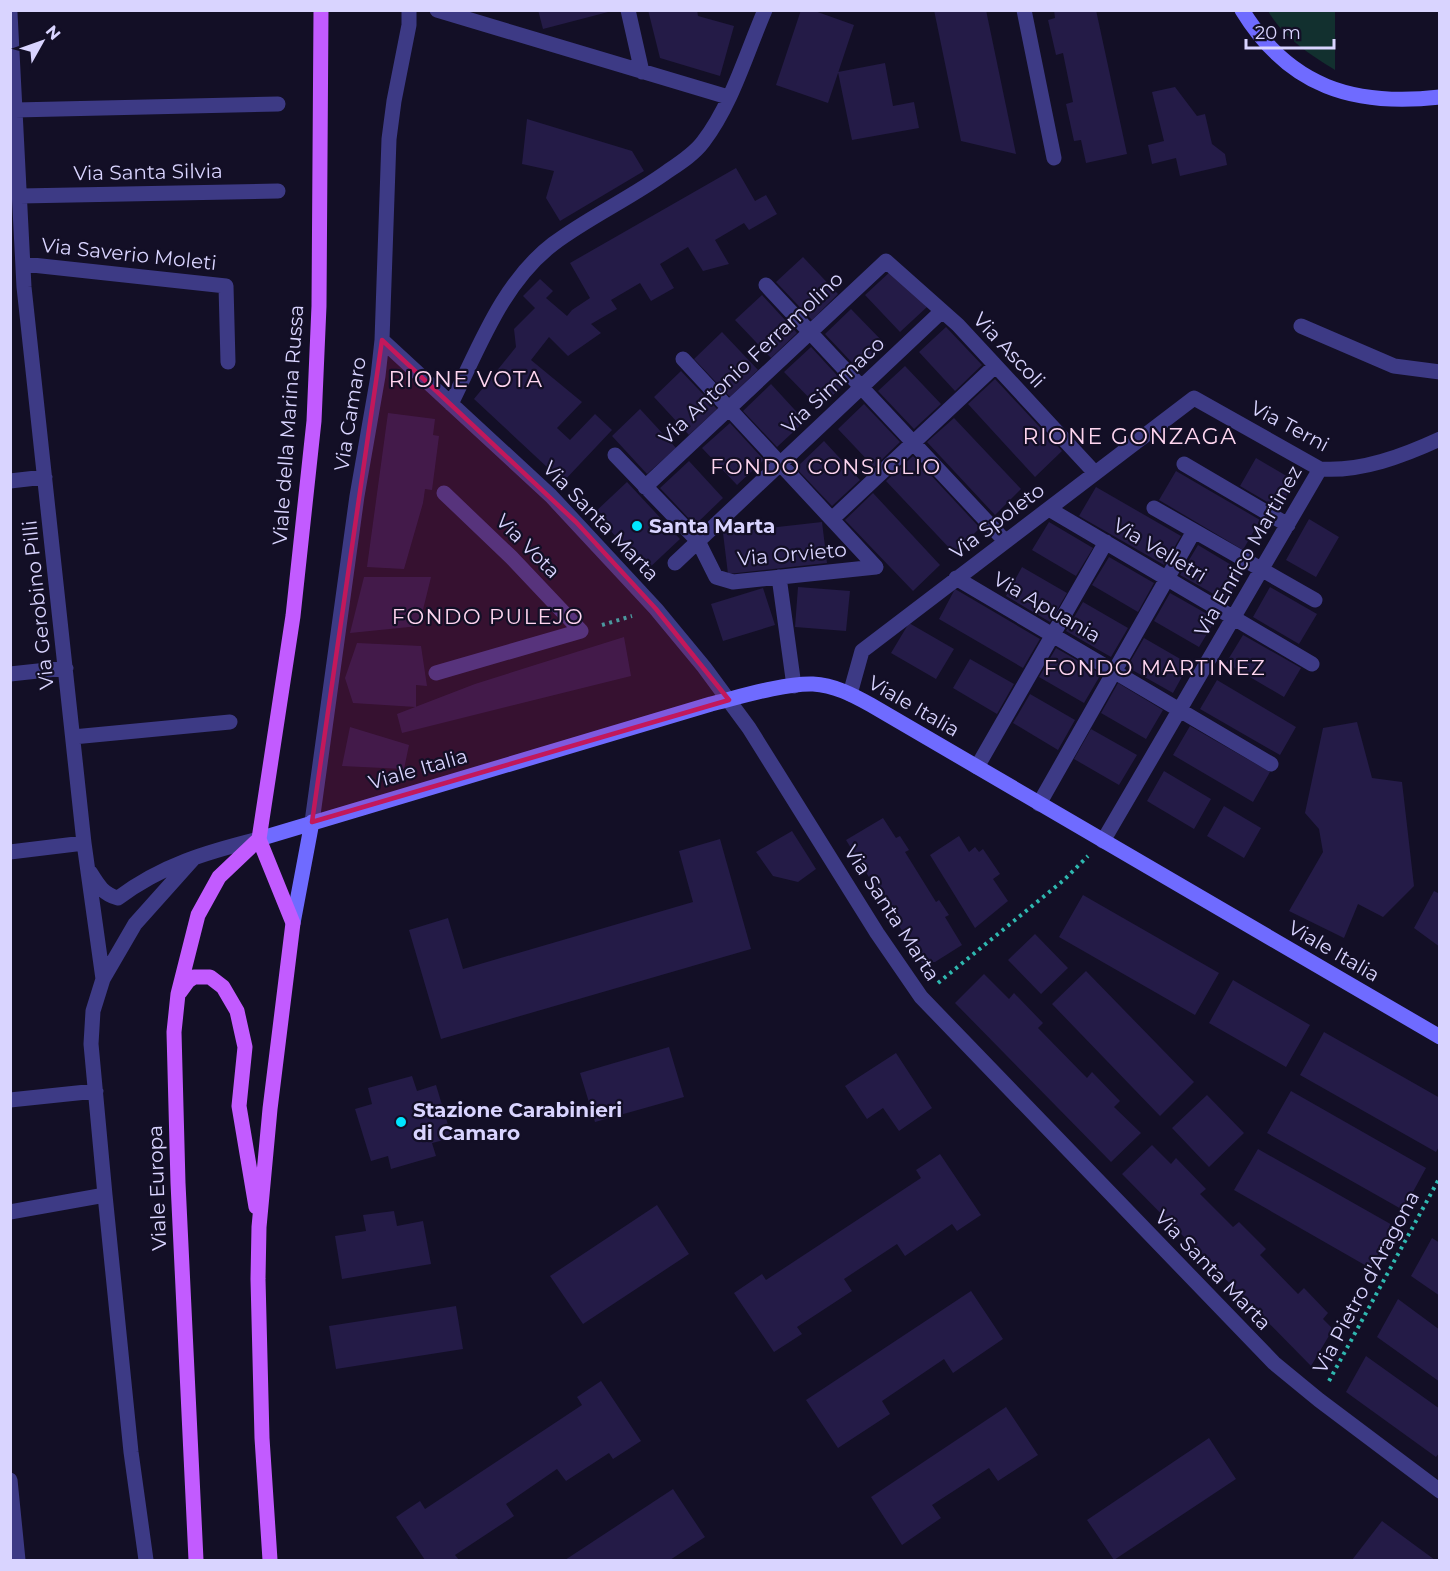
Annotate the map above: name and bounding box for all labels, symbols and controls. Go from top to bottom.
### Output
north arrow [12,12,72,72]
scale bar [1246,12,1334,50]
text: N [42,22,65,44]
text: 20 m [1255,22,1301,44]
street label: Via Santa Silvia [73,159,223,185]
street label: Via Saverio Moleti [40,233,218,275]
street label: Via Antonio Ferramolino [654,266,848,450]
street label: Viale della Marina Russa [268,304,308,546]
street label: Via Ascoli [968,307,1050,393]
street label: Via Simmaco [777,331,889,439]
street label: Via Camaro [329,355,371,473]
district label: RIONE VOTA [388,366,544,393]
street label: Via Terni [1247,395,1333,457]
district label: RIONE GONZAGA [1023,423,1237,450]
district label: FONDO CONSIGLIO [710,454,942,479]
street label: Via Santa Marta [538,456,664,586]
street label: Via Enrico Martinez [1189,461,1307,641]
street label: Via Spoleto [945,478,1049,564]
street label: Via Vota [491,509,565,583]
street label: Via Velletri [1109,513,1211,587]
place label: Santa Marta [649,514,775,538]
street label: Via Gerobino Pilli [17,519,59,691]
marker: Santa Marta [630,519,644,533]
street label: Via Orvieto [736,537,848,571]
street label: Via Apuania [989,567,1105,647]
district label: FONDO PULEJO [392,604,584,629]
district label: FONDO MARTINEZ [1044,655,1266,680]
street label: Viale Italia [864,670,964,742]
street label: Viale Italia [366,743,470,795]
street label: Via Santa Marta [839,841,945,985]
street label: Viale Italia [1284,915,1384,987]
place label: Stazione Carabinieri di Camaro [413,1098,622,1145]
marker: Stazione Carabinieri di Camaro [394,1115,408,1129]
street label: Viale Europa [143,1125,171,1251]
street label: Via Pietro d'Aragona [1308,1187,1424,1377]
street label: Via Santa Marta [1150,1205,1276,1335]

